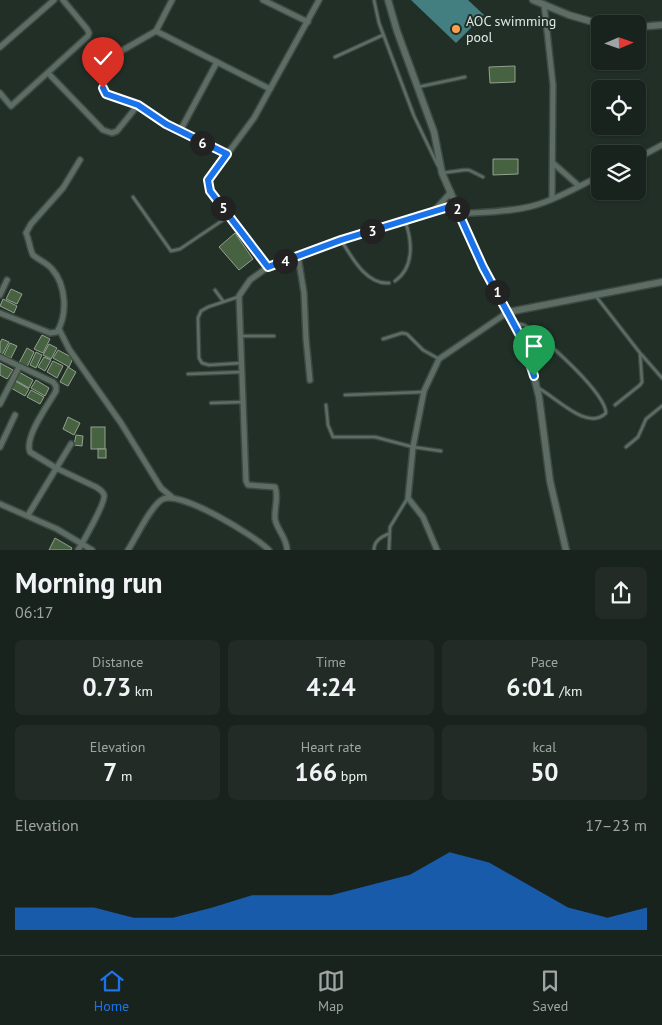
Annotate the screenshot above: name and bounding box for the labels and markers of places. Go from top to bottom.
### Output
place label: AOC swimming pool [466,12,556,46]
marker: AOC swimming pool [450,23,462,35]
pin [82,37,124,88]
pin: 6 [190,130,214,156]
pin: 5 [210,196,236,220]
pin: 2 [444,196,470,222]
pin: 3 [360,218,384,244]
pin: 4 [272,248,298,274]
pin: 1 [484,280,510,304]
pin [513,325,555,376]

